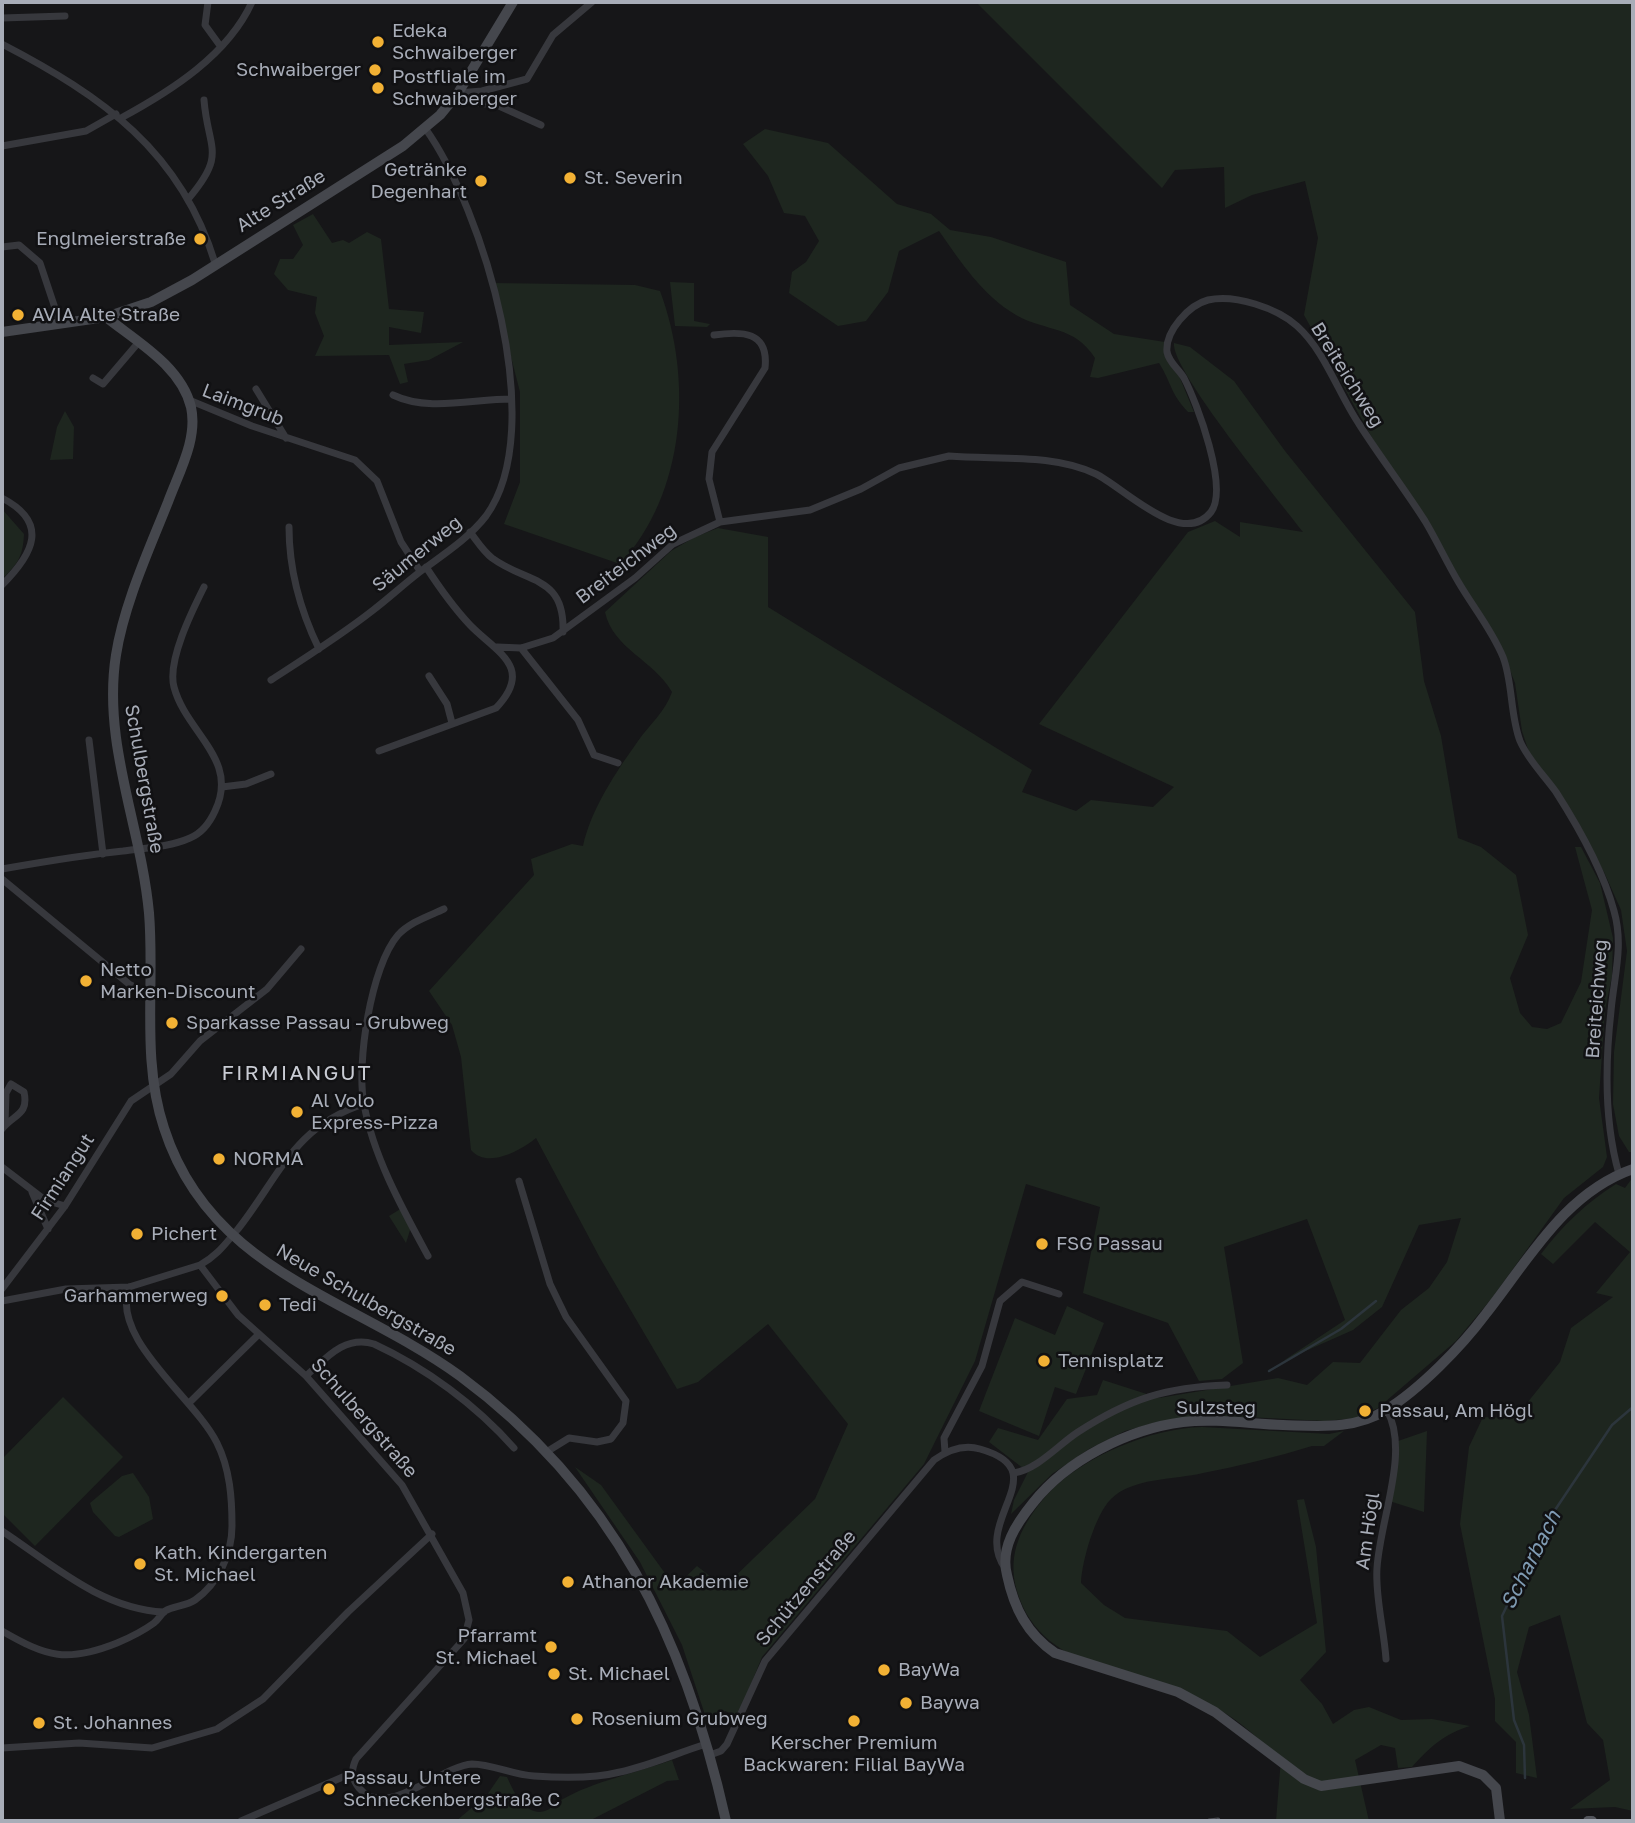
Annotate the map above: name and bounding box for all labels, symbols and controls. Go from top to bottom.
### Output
place label: Edeka Schwaiberger [392,20,517,64]
marker: Edeka Schwaiberger [370,34,386,50]
place label: Schwaiberger [236,59,361,81]
marker: Schwaiberger [367,62,383,78]
place label: Postfliale im Schwaiberger [392,66,517,110]
marker: Postfliale im Schwaiberger [370,80,386,96]
place label: Getränke Degenhart [370,159,467,203]
street label: Alte Straße [232,165,330,237]
place label: St. Severin [584,167,683,189]
marker: St. Severin [562,170,578,186]
marker: Getränke Degenhart [473,173,489,189]
place label: Englmeierstraße [36,228,186,250]
marker: Englmeierstraße [192,231,208,247]
place label: AVIA Alte Straße [32,304,180,326]
marker: AVIA Alte Straße [10,307,26,323]
street label: Breiteichweg [1306,318,1388,432]
street label: Laimgrub [199,379,287,431]
street label: Säumerweg [368,511,466,597]
street label: Breiteichweg [571,519,681,609]
street label: Schulbergstraße [120,703,168,855]
street label: Breiteichweg [1581,939,1613,1059]
place label: Netto Marken-Discount [100,959,256,1003]
marker: Netto Marken-Discount [78,973,94,989]
place label: Sparkasse Passau - Grubweg [186,1012,449,1034]
marker: Sparkasse Passau - Grubweg [164,1015,180,1031]
district label: FIRMIANGUT [223,1060,371,1086]
place label: Al Volo Express-Pizza [311,1090,438,1134]
marker: Al Volo Express-Pizza [289,1104,305,1120]
street label: Firmiangut [27,1129,99,1225]
place label: NORMA [233,1148,303,1170]
marker: NORMA [211,1151,227,1167]
place label: Pichert [151,1223,217,1245]
marker: Pichert [129,1226,145,1242]
place label: FSG Passau [1056,1233,1163,1255]
marker: FSG Passau [1034,1236,1050,1252]
street label: Neue Schulbergstraße [272,1239,460,1361]
place label: Garhammerweg [64,1285,208,1307]
marker: Garhammerweg [214,1288,230,1304]
place label: Tedi [279,1294,317,1316]
marker: Tedi [257,1297,273,1313]
place label: Tennisplatz [1058,1350,1164,1372]
marker: Tennisplatz [1036,1353,1052,1369]
street label: Schulbergstraße [306,1354,422,1482]
street label: Sulzsteg [1176,1397,1256,1419]
place label: Passau, Am Högl [1379,1400,1533,1422]
marker: Passau, Am Högl [1357,1403,1373,1419]
street label: Am Högl [1351,1491,1385,1571]
water label: Scharbach [1495,1507,1567,1613]
street label: Schützenstraße [751,1526,861,1650]
place label: Kath. Kindergarten St. Michael [154,1542,328,1586]
marker: Kath. Kindergarten St. Michael [132,1556,148,1572]
place label: Athanor Akademie [582,1571,749,1593]
marker: Athanor Akademie [560,1574,576,1590]
place label: Pfarramt St. Michael [435,1625,537,1669]
marker: Pfarramt St. Michael [543,1639,559,1655]
place label: BayWa [898,1659,960,1681]
marker: BayWa [876,1662,892,1678]
place label: St. Michael [568,1663,670,1685]
marker: St. Michael [546,1666,562,1682]
place label: Baywa [920,1692,980,1714]
marker: Baywa [898,1695,914,1711]
place label: Rosenium Grubweg [591,1708,768,1730]
marker: Rosenium Grubweg [569,1711,585,1727]
place label: St. Johannes [53,1712,172,1734]
marker: Kerscher Premium Backwaren: Filial BayWa [846,1713,862,1729]
marker: St. Johannes [31,1715,47,1731]
place label: Kerscher Premium Backwaren: Filial BayWa [743,1732,965,1776]
place label: Passau, Untere Schneckenbergstraße C [343,1767,560,1811]
marker: Passau, Untere Schneckenbergstraße C [321,1781,337,1797]

